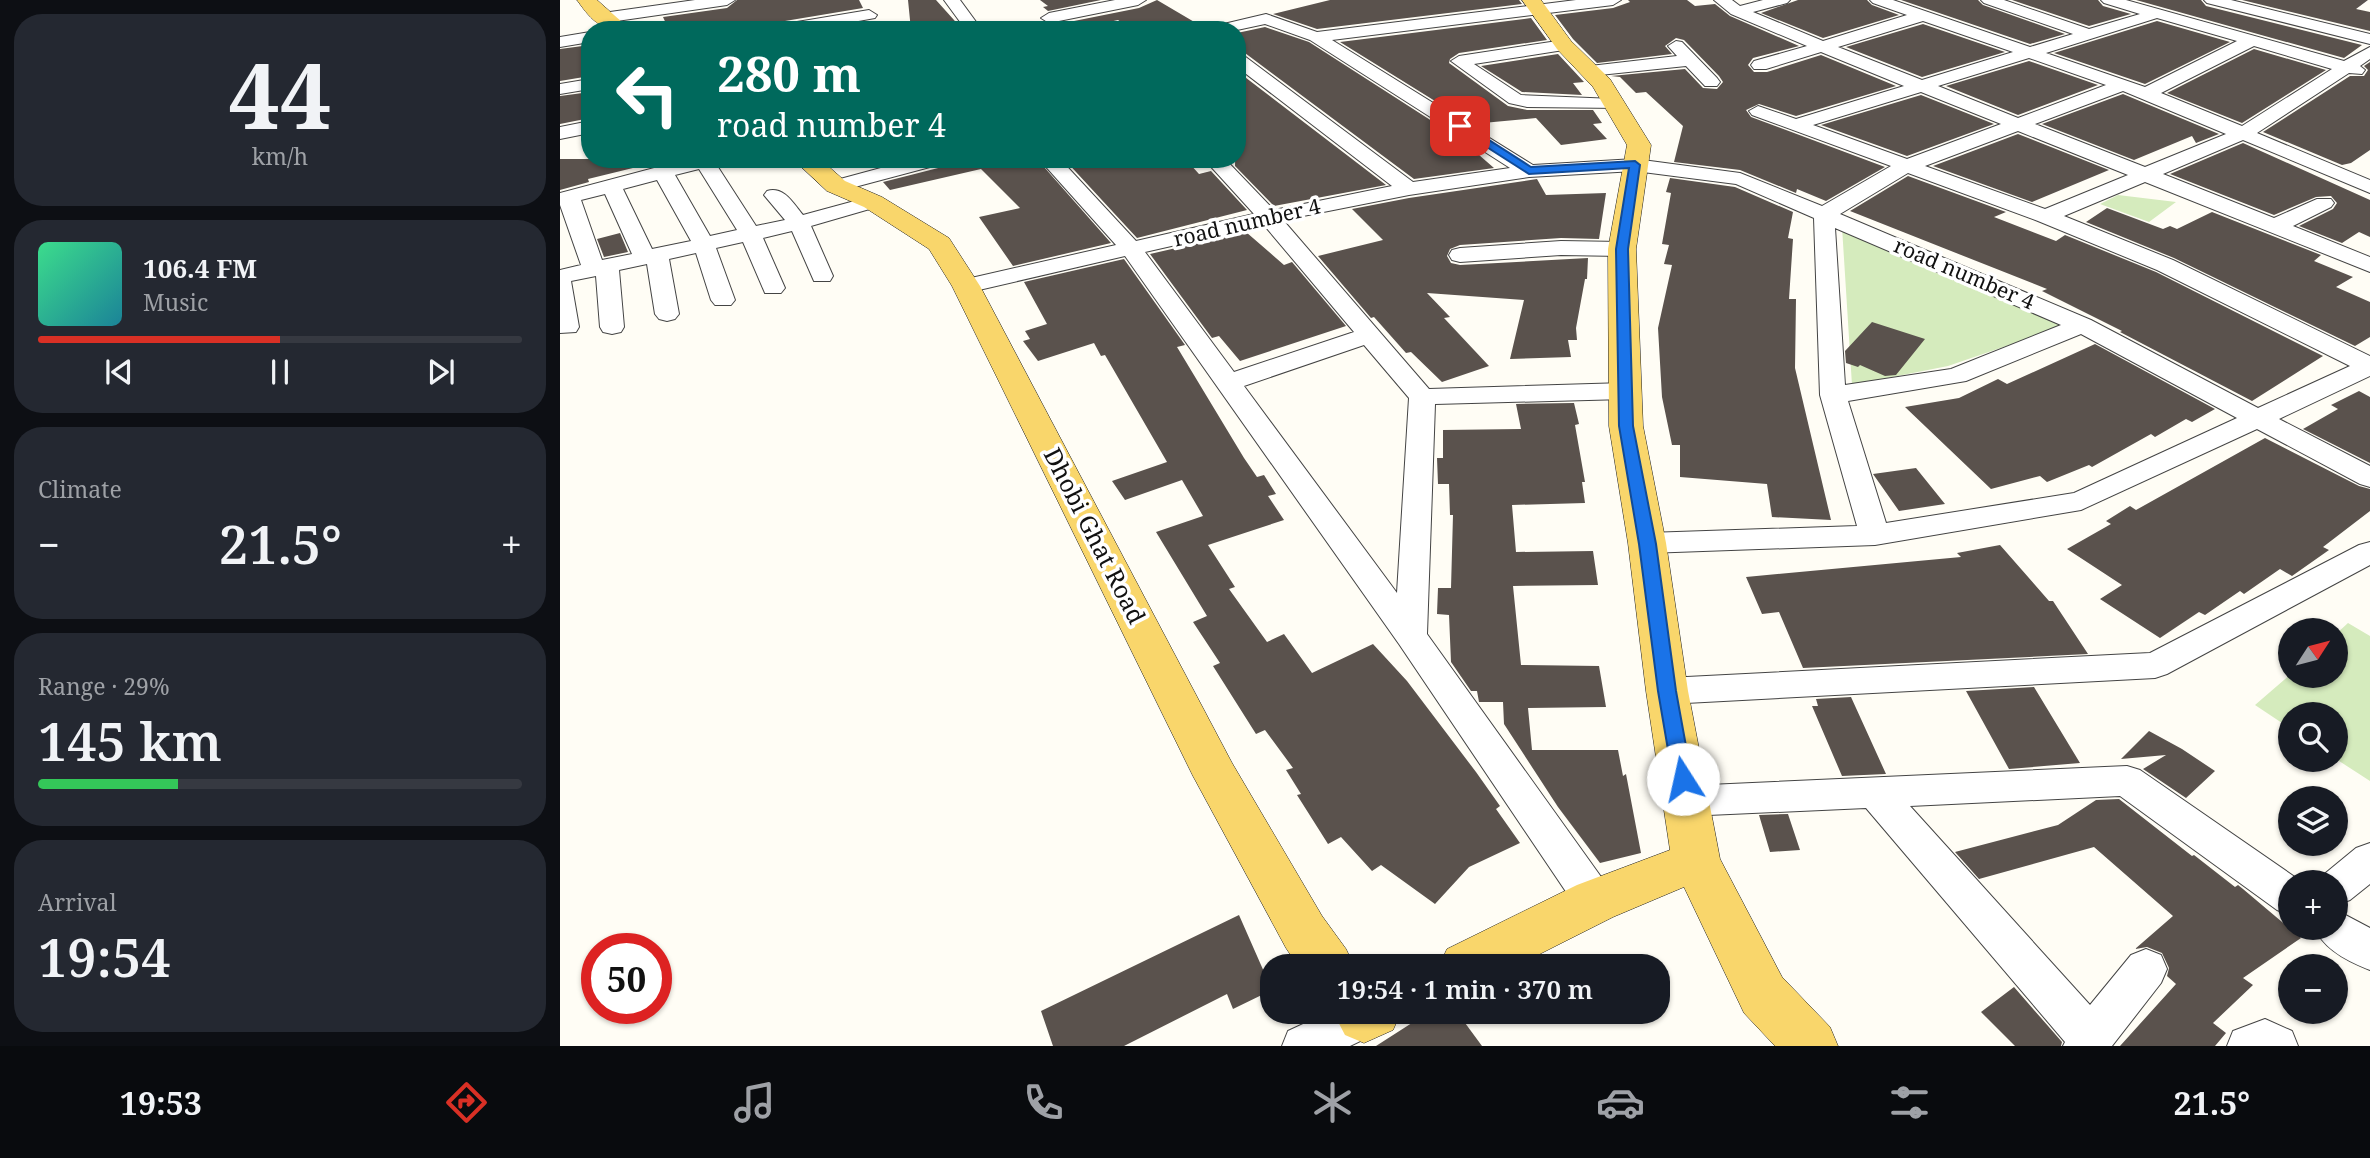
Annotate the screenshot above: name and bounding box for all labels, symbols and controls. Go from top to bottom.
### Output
text: 44 [229,32,331,156]
text: 280 m [717,40,861,106]
icon: left [602,49,693,140]
pin [1430,96,1490,156]
text: road number 4 [717,103,946,146]
icon: arrive [1441,107,1479,145]
text: km/h [252,140,308,172]
street label: road number 4 [1170,191,1323,253]
street label: road number 4 [1890,231,2039,315]
text: 106.4 FM [143,250,257,286]
text: Music [143,286,208,318]
icon: previous [100,353,138,391]
icon: pause [261,353,299,391]
icon: next [422,353,460,391]
street label: Dhobi Ghat Road [1037,442,1154,629]
text: Climate [38,473,122,505]
text: 21.5° [219,508,342,579]
text: − [38,518,60,570]
text: + [501,518,522,570]
north arrow [2278,618,2348,688]
map controls [2278,618,2348,1024]
text: Range · 29% [38,670,170,702]
button: search [2278,702,2348,772]
text: 145 km [38,705,222,776]
position arrow [1646,742,1720,816]
button: layers [2278,786,2348,856]
button: + [2278,870,2348,940]
text: Arrival [38,886,117,918]
text: 19:54 [38,921,171,992]
speed limit sign: 50 [581,933,672,1024]
button: − [2278,954,2348,1024]
text: 19:54 · 1 min · 370 m [1337,971,1593,1007]
icon: directions [442,1078,491,1127]
icon: music [730,1078,779,1127]
icon: phone [1019,1078,1068,1127]
icon: climate [1308,1078,1357,1127]
icon: car [1596,1078,1645,1127]
icon: filters [1885,1078,1934,1127]
text: 19:53 [120,1081,202,1124]
text: 21.5° [2174,1081,2250,1124]

